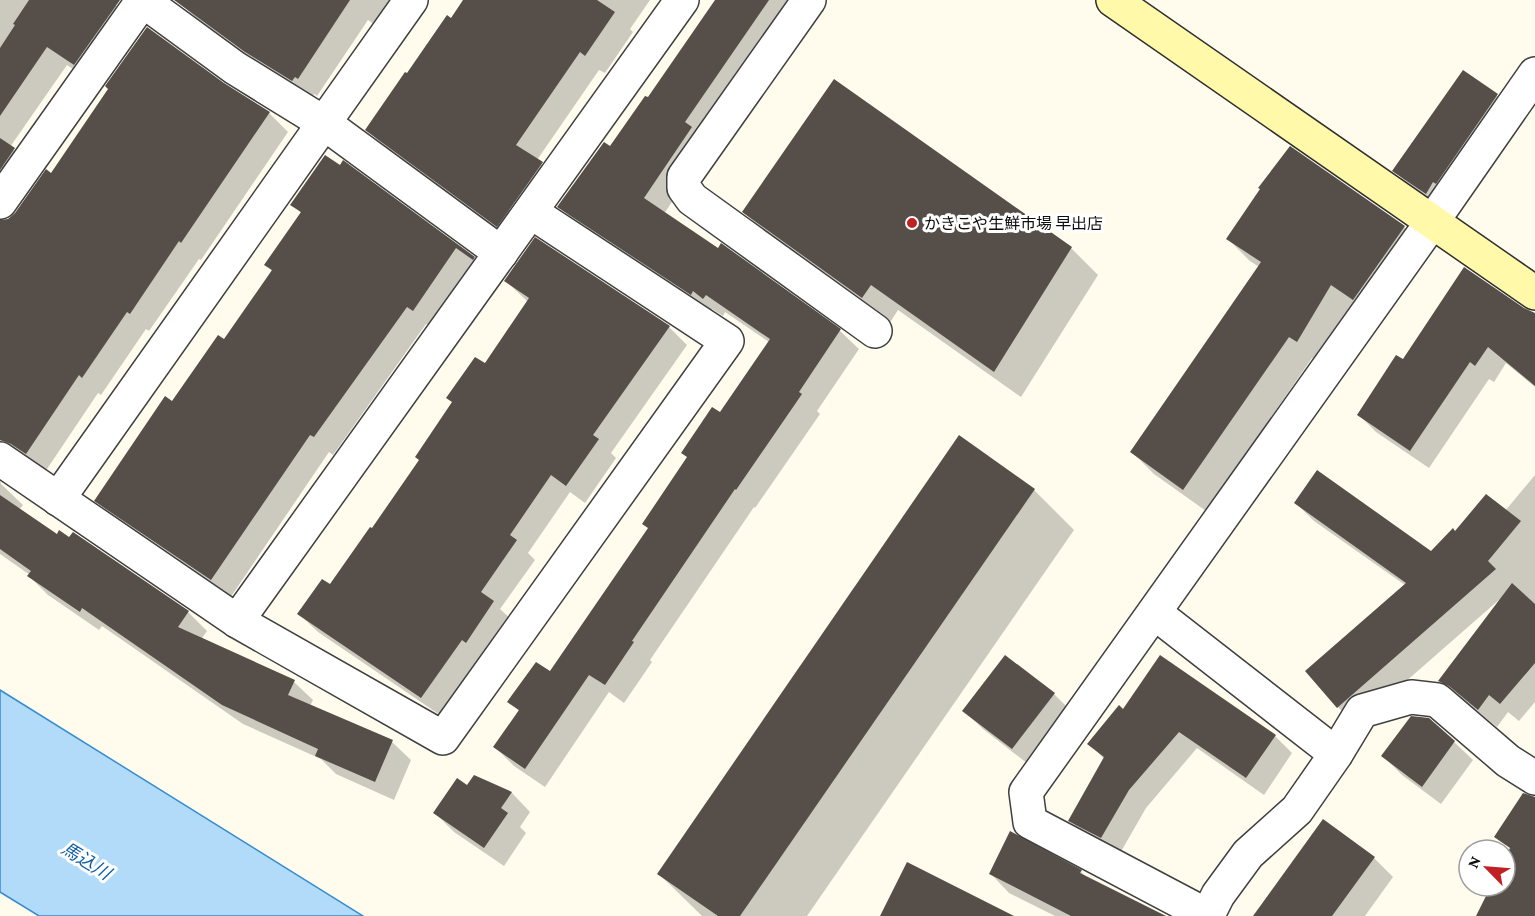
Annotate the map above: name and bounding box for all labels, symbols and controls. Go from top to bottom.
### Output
place label: かきこや生鮮市場 早出店 [924,215,1103,232]
marker: かきこや生鮮市場 早出店 [905,216,919,230]
water label: 馬込川 [58,838,116,885]
north arrow [1457,838,1517,898]
text: N [1464,853,1484,870]

